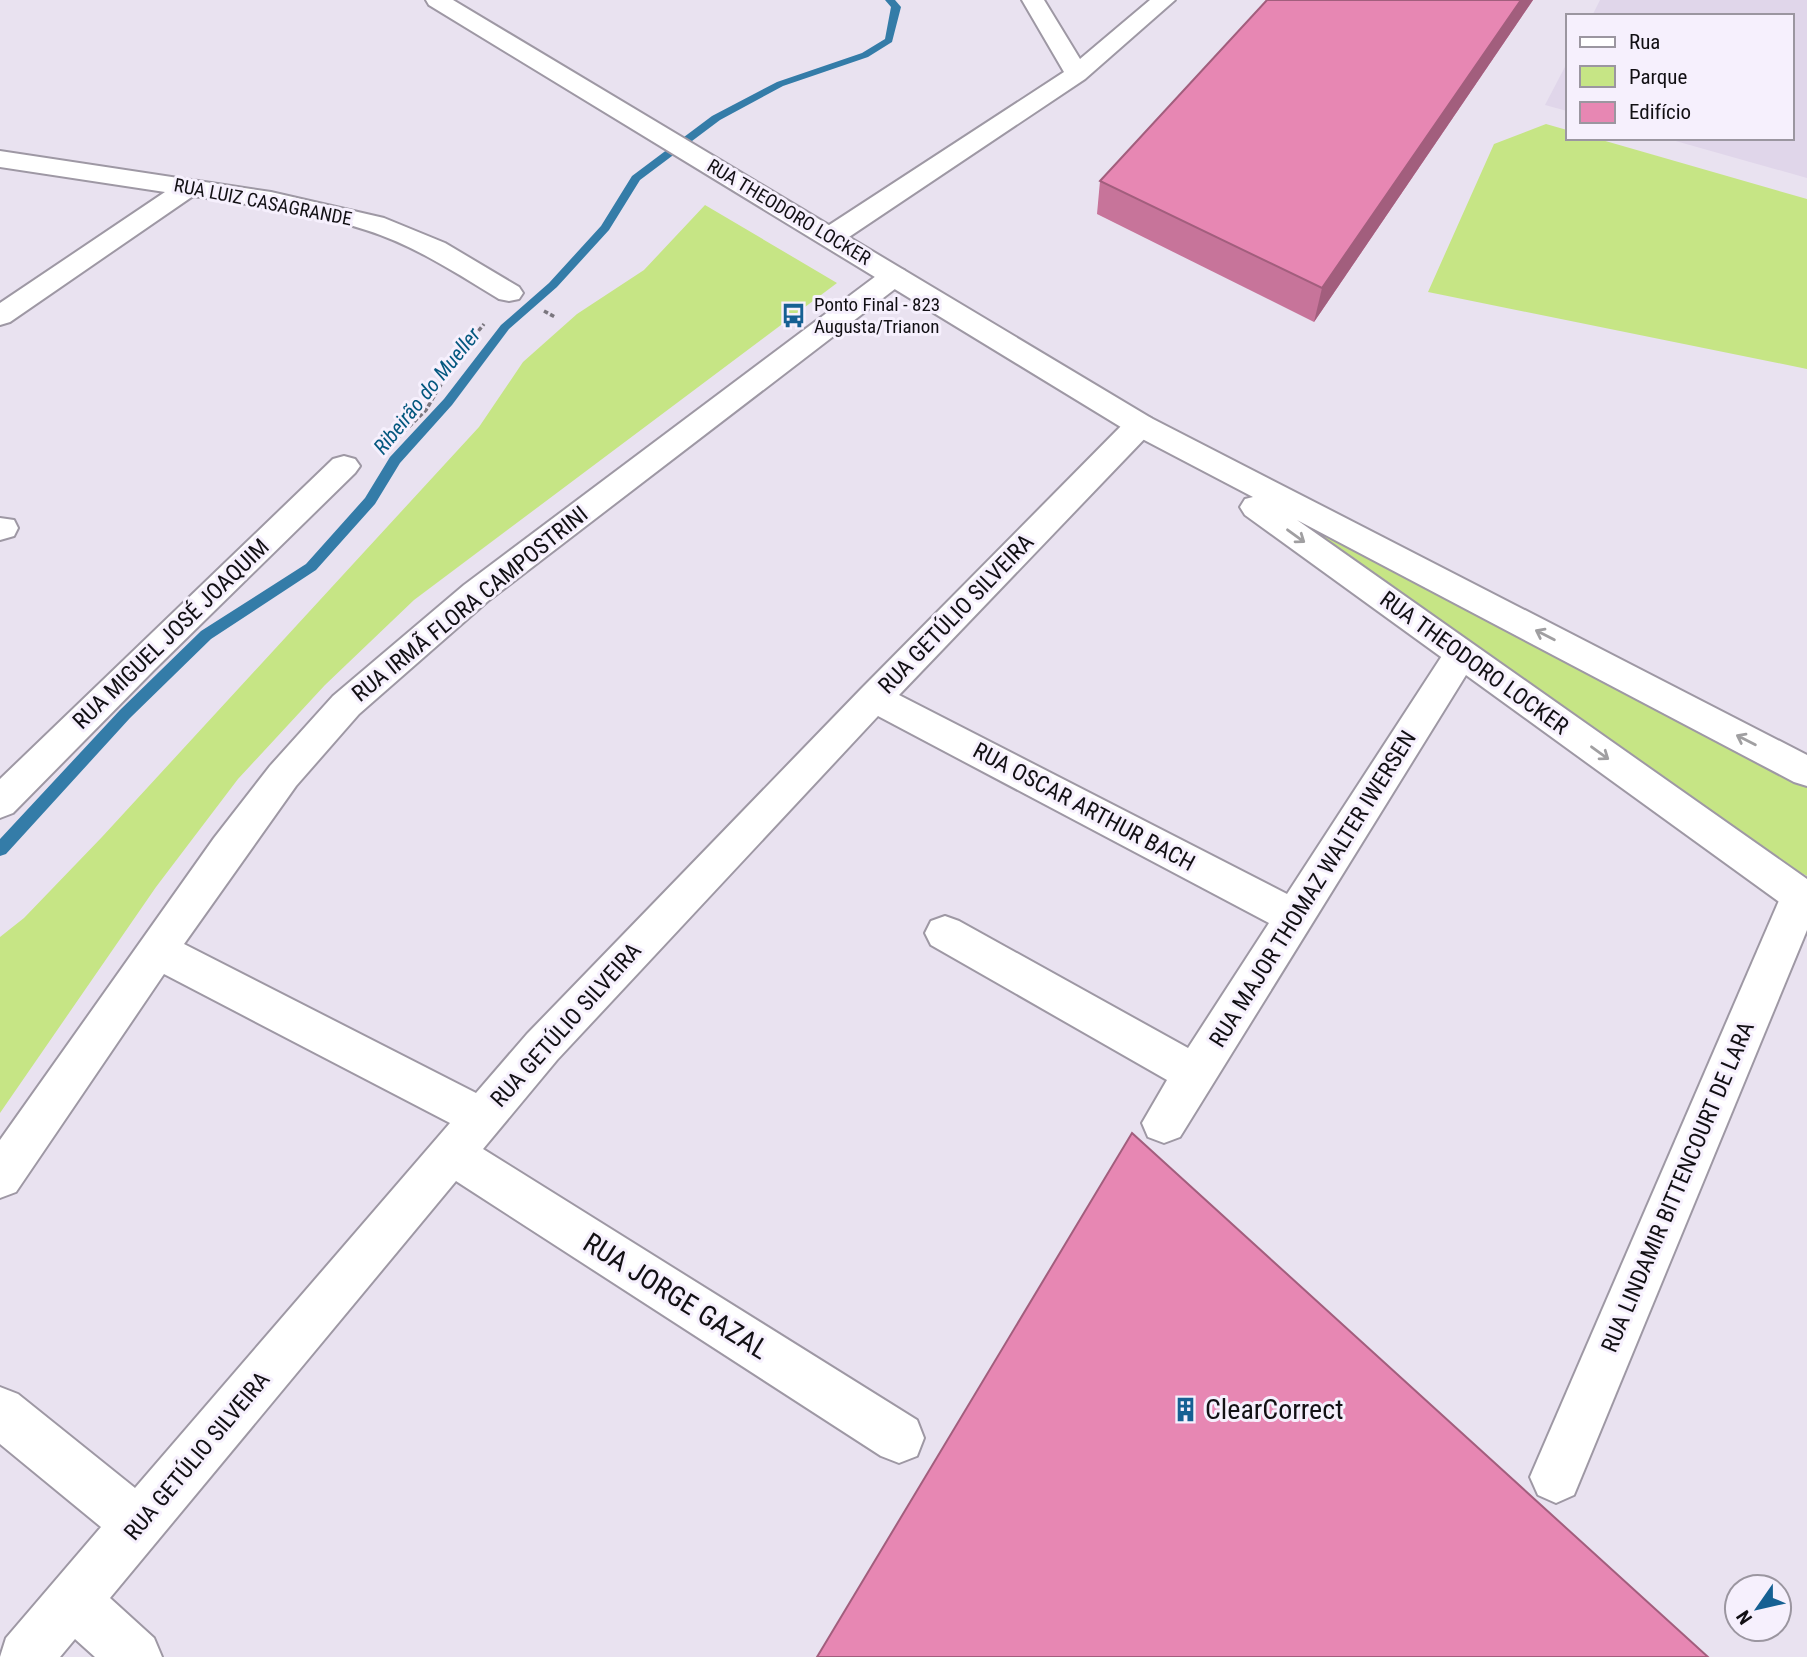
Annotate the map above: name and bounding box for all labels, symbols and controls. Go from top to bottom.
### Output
legend [1566,14,1793,140]
text: Rua [1629,30,1660,54]
text: Parque [1629,65,1687,89]
text: Edifício [1629,100,1691,124]
street label: RUA THEODORO LOCKER [703,154,875,270]
street label: RUA LUIZ CASAGRANDE [172,173,354,231]
place label: Ponto Final - 823 Augusta/Trianon [814,293,940,338]
bus stop icon: Ponto Final - 823 Augusta/Trianon [780,301,808,329]
water label: Ribeirão do Mueller [369,322,486,459]
street label: RUA IRMÃ FLORA CAMPOSTRINI [346,500,593,707]
street label: RUA GETÚLIO SILVEIRA [872,528,1039,699]
one-way arrow [1286,528,1305,543]
street label: RUA MIGUEL JOSÉ JOAQUIM [67,533,275,735]
street label: RUA THEODORO LOCKER [1375,586,1573,740]
one-way arrow [1535,628,1555,642]
street label: RUA MAJOR THOMAZ WALTER IWERSEN [1204,726,1422,1052]
one-way arrow [1737,733,1757,747]
street label: RUA OSCAR ARTHUR BACH [969,737,1199,877]
one-way arrow [1590,746,1609,760]
street label: RUA GETÚLIO SILVEIRA [484,937,647,1113]
street label: RUA LINDAMIR BITTENCOURT DE LARA [1596,1018,1760,1356]
street label: RUA JORGE GAZAL [577,1226,775,1366]
street label: RUA GETÚLIO SILVEIRA [118,1366,275,1546]
place label: ClearCorrect [1205,1393,1343,1426]
building icon: ClearCorrect [1171,1395,1199,1423]
north arrow [1723,1573,1793,1643]
text: N [1732,1606,1757,1628]

